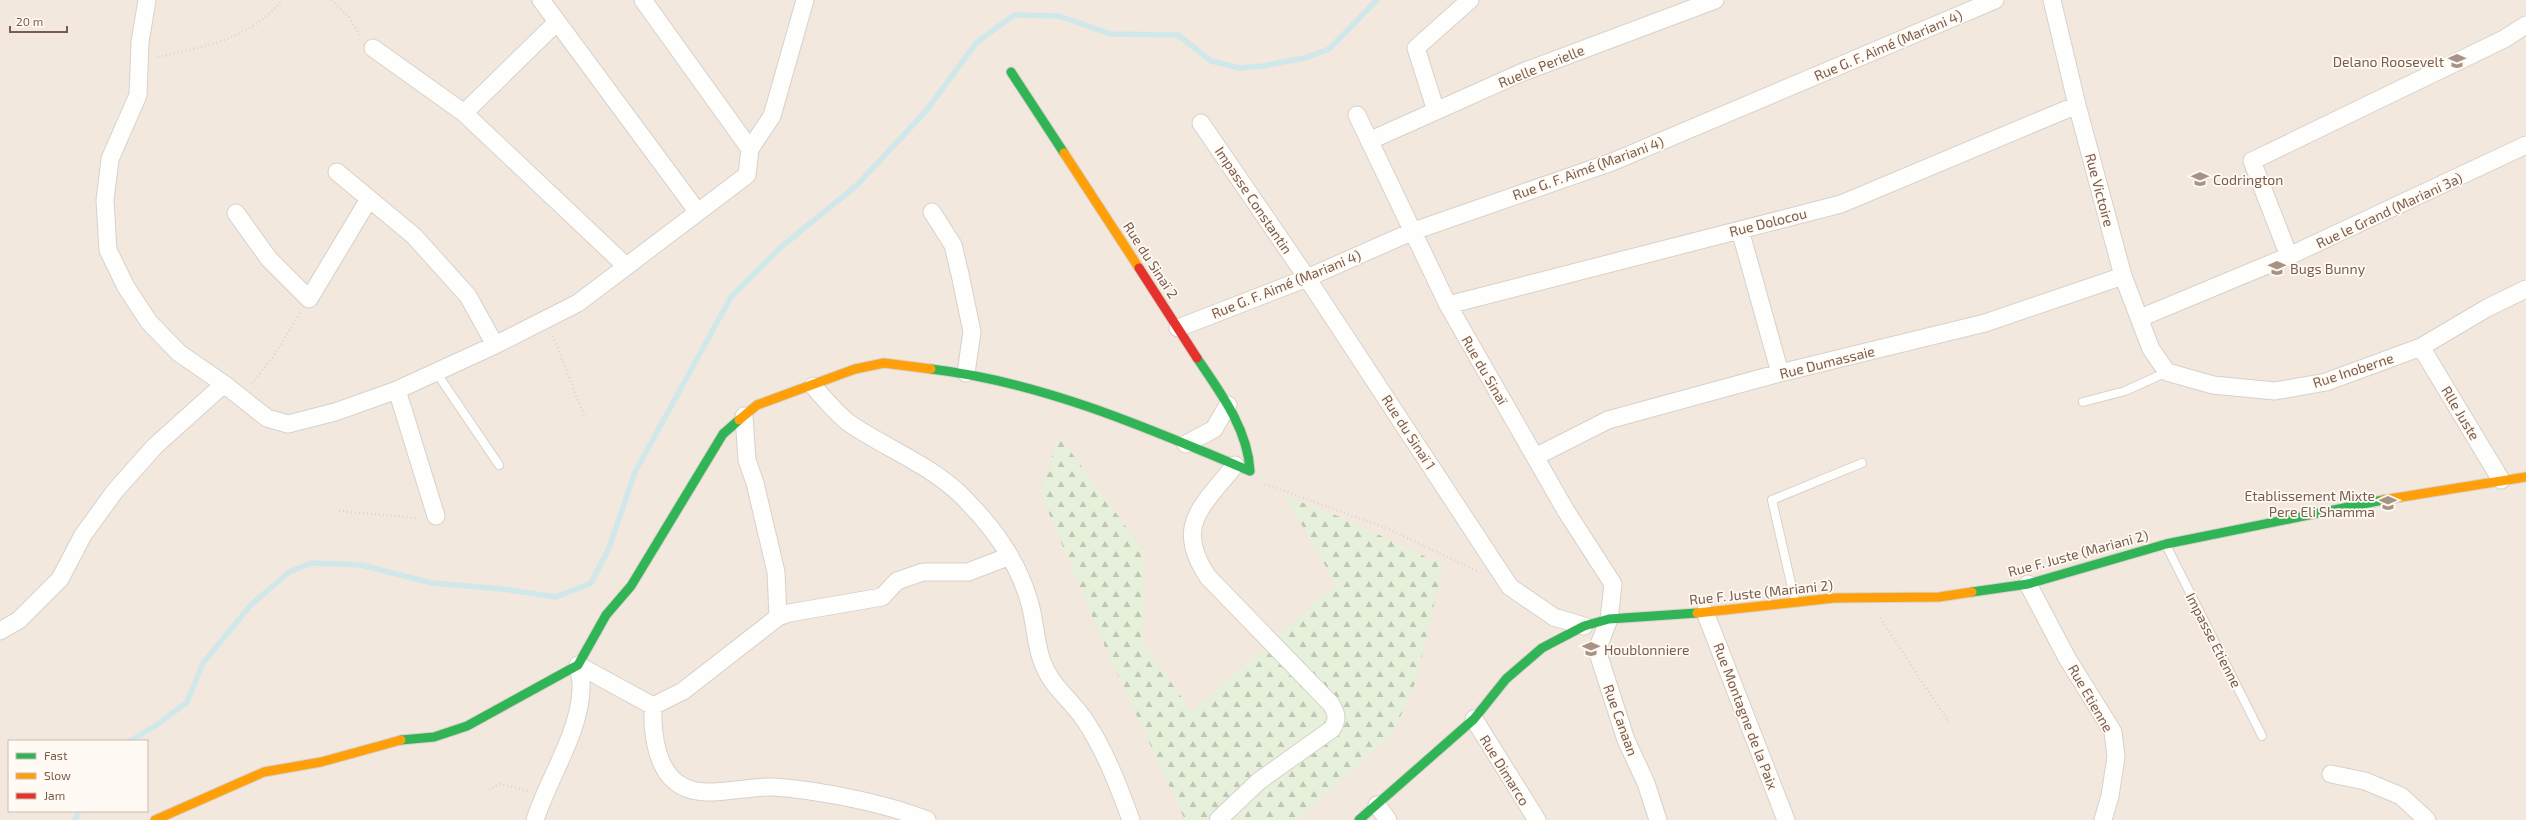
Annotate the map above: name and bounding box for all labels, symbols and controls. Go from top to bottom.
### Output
street label: Rue G. F. Aimé (Mariani 4) [1811,6,1965,84]
scale bar [10,8,67,34]
text: 20 m [16,14,43,28]
street label: Ruelle Perielle [1496,41,1586,91]
school or university icon: Delano Roosevelt [2447,51,2467,71]
place label: Delano Roosevelt [2333,53,2444,70]
street label: Rue G. F. Aimé (Mariani 4) [1510,133,1666,203]
street label: Impasse Constantin [1212,143,1296,257]
street label: Rue Victoire [2082,151,2118,229]
school or university icon: Codrington [2190,169,2210,189]
street label: Rue le Grand (Mariani 3a) [2313,169,2465,251]
place label: Codrington [2213,171,2283,188]
street label: Rue Dolocou [1727,204,1809,240]
street label: Rue du Sinaï 2 [1120,218,1182,302]
street label: Rue G. F. Aimé (Mariani 4) [1209,246,1363,322]
school or university icon: Bugs Bunny [2267,258,2287,278]
place label: Bugs Bunny [2290,260,2366,277]
street label: Rue du Sinaï [1458,332,1512,408]
street label: Rue Dumassaie [1778,342,1876,382]
street label: Rue Inoberne [2311,349,2395,391]
street label: Rlle Juste [2438,383,2484,443]
street label: Rue du Sinaï 1 [1379,391,1439,473]
place label: Etablissement Mixte Pere Eli Shamma [2244,487,2375,520]
school or university icon: Etablissement Mixte Pere Eli Shamma [2378,493,2398,513]
street label: Rue F. Juste (Mariani 2) [2006,526,2150,580]
street label: Rue F. Juste (Mariani 2) [1688,576,1834,608]
street label: Impasse Etienne [2183,590,2245,690]
school or university icon: Houblonniere [1581,639,1601,659]
street label: Rue Montagne de la Paix [1710,640,1782,792]
place label: Houblonniere [1604,641,1690,658]
street label: Rue Etienne [2065,661,2117,735]
street label: Rue Canaan [1600,682,1642,758]
street label: Rue Dimarco [1477,732,1533,809]
legend [8,740,148,812]
text: Fast [44,748,68,762]
text: Slow [44,768,71,782]
text: Jam [44,788,65,802]

